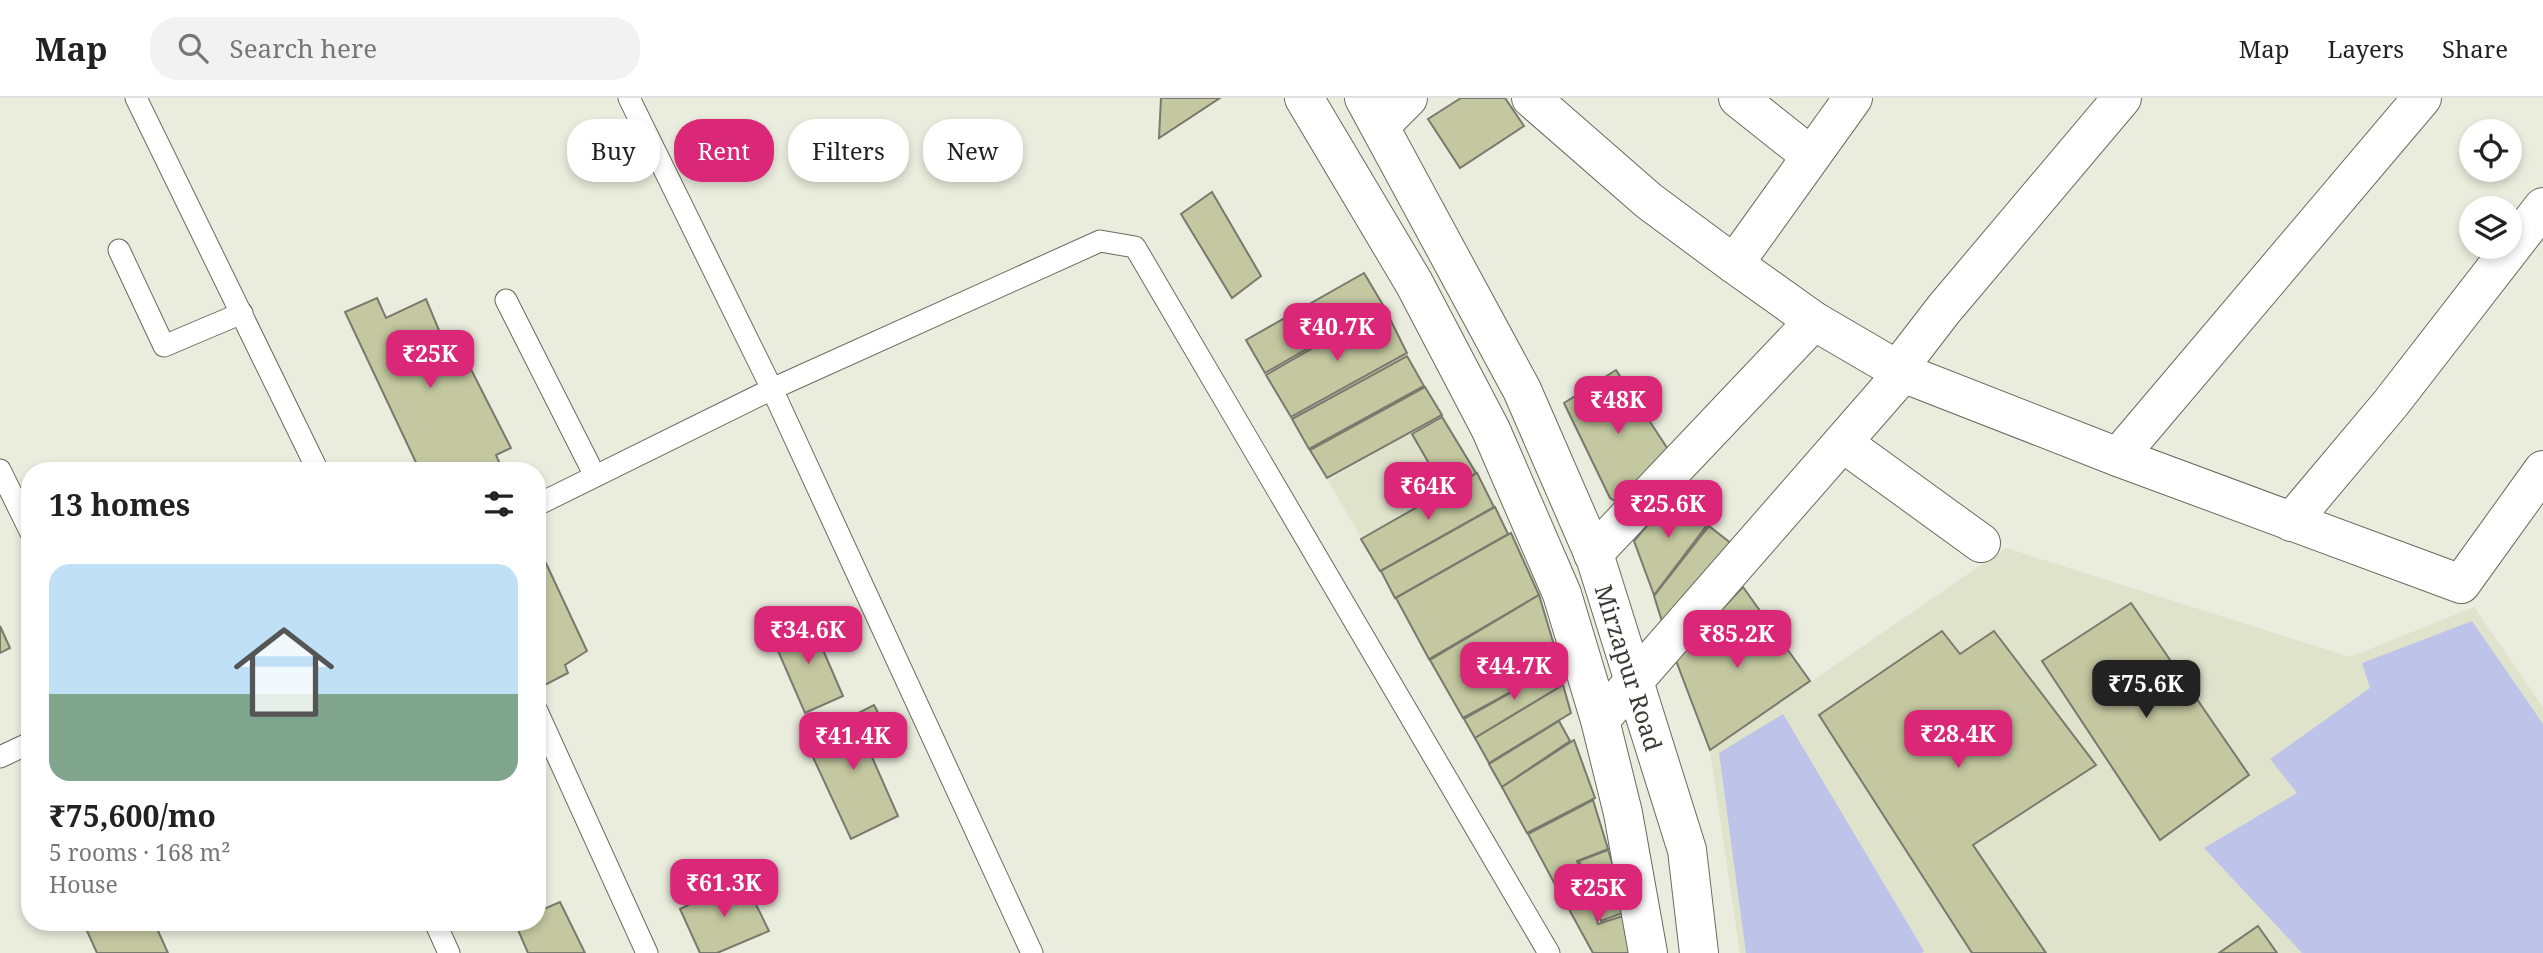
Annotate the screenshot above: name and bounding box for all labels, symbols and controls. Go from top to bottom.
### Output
search box [150,17,640,80]
text: Map [35,26,108,71]
icon: search [174,29,212,67]
text: Search here [230,30,377,66]
text: Map [2239,32,2290,65]
text: Layers [2328,32,2404,65]
text: Share [2442,32,2508,65]
chip: Buy [567,119,660,182]
chip: Rent [674,119,774,182]
chip: Filters [788,119,909,182]
chip: New [923,119,1023,182]
map controls [2459,119,2522,259]
button: locate [2459,119,2522,182]
button: layers [2459,196,2522,259]
pin: ₹40.7K [1280,303,1394,363]
text: ₹40.7K [1299,310,1375,342]
pin: ₹25K [389,330,471,390]
text: ₹25K [402,337,458,369]
pin: ₹48K [1577,376,1659,436]
text: ₹48K [1590,383,1646,415]
pin: ₹64K [1387,462,1469,522]
text: ₹64K [1400,469,1456,501]
pin: ₹25.6K [1611,480,1725,540]
text: 13 homes [49,484,190,525]
icon: filters [480,485,518,523]
text: ₹25.6K [1630,487,1706,519]
street label: Mirzapur Road [1588,580,1671,755]
pin: ₹34.6K [751,606,865,666]
icon: home [221,609,347,735]
pin: ₹85.2K [1680,610,1794,670]
text: ₹34.6K [770,613,846,645]
text: ₹85.2K [1699,617,1775,649]
pin: ₹44.7K [1457,642,1571,702]
text: ₹44.7K [1476,649,1552,681]
pin: ₹75.6K [2089,660,2203,720]
text: ₹75.6K [2108,667,2184,699]
pin: ₹28.4K [1901,710,2015,770]
pin: ₹41.4K [796,712,910,772]
text: ₹28.4K [1920,717,1996,749]
text: ₹41.4K [815,719,891,751]
text: ₹75,600/mo [49,795,216,836]
text: 5 rooms · 168 m² [49,836,231,868]
pin: ₹61.3K [667,860,781,919]
pin: ₹25K [1557,864,1639,924]
text: ₹61.3K [686,866,762,898]
text: House [49,868,118,900]
text: ₹25K [1570,871,1626,903]

